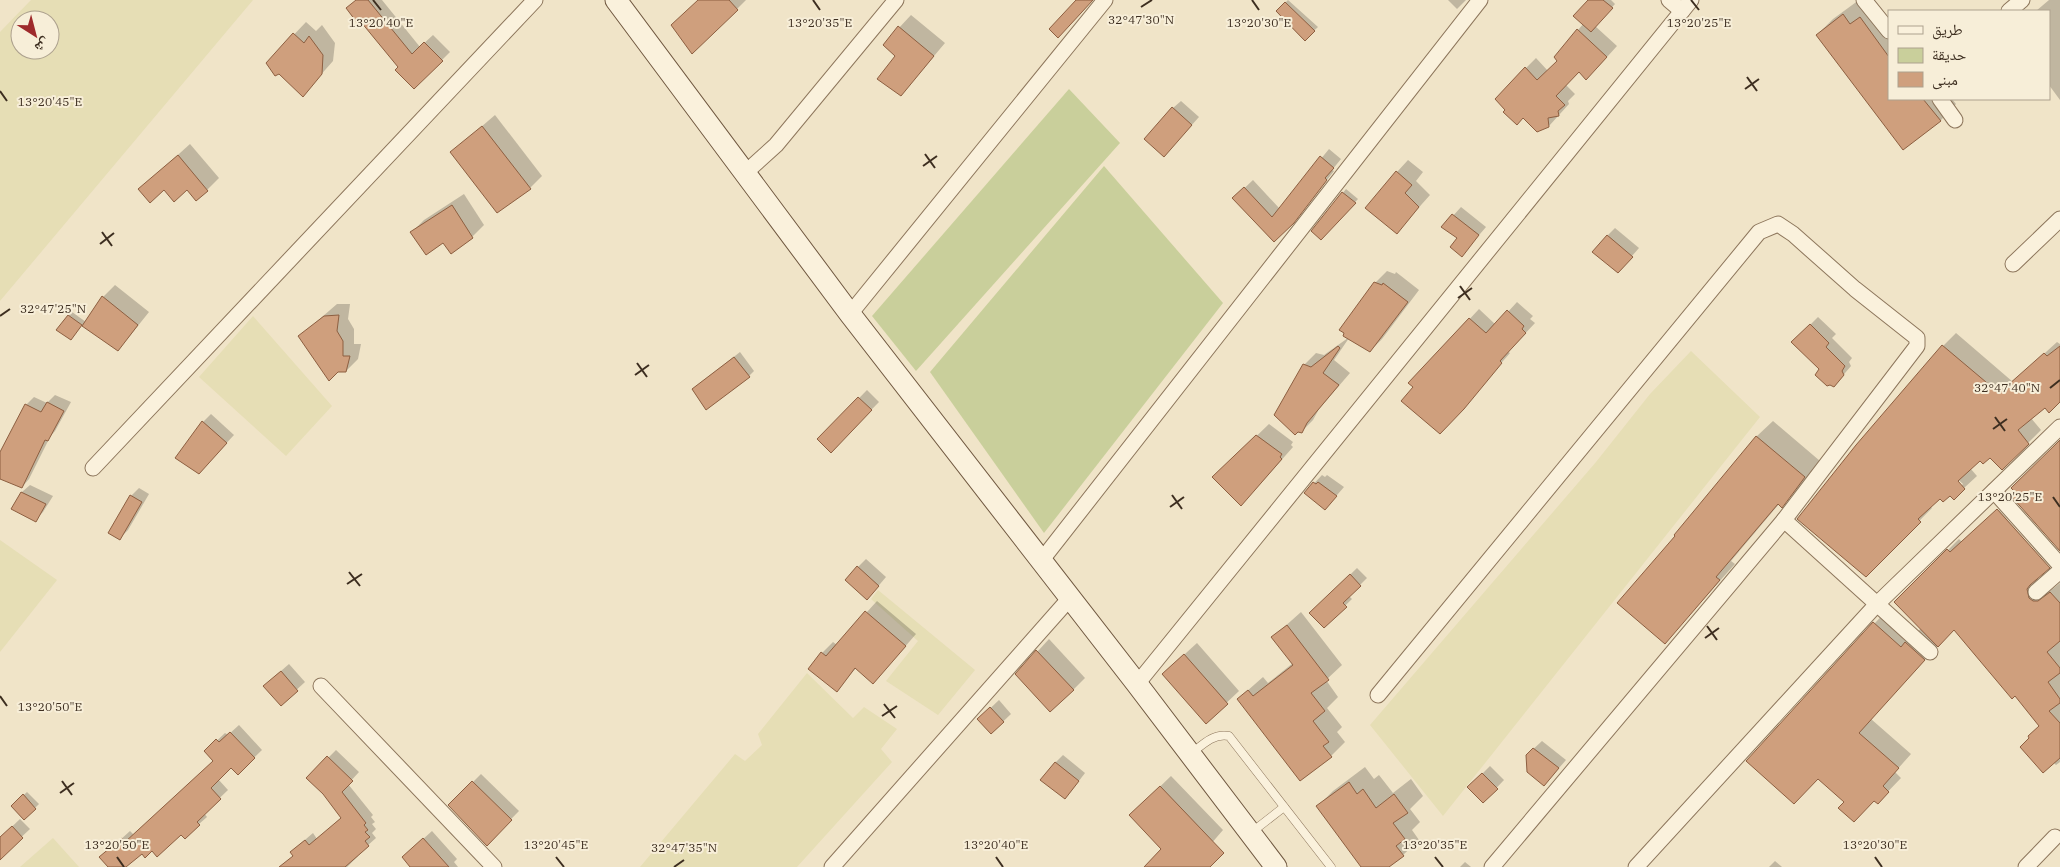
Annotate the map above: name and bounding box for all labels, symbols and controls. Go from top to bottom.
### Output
north arrow [10,10,60,60]
legend [1888,10,2050,100]
text: 32°47'30"N [1108,12,1174,27]
text: 13°20'40"E [349,15,413,30]
text: 13°20'35"E [788,15,852,30]
text: 13°20'30"E [1227,15,1291,30]
text: 13°20'25"E [1667,15,1731,30]
text: طريق [1932,20,1963,40]
text: ش [31,34,54,57]
text: حديقة [1932,45,1967,64]
text: مبنى [1932,70,1958,90]
text: 13°20'45"E [18,94,82,109]
text: 32°47'25"N [20,301,86,316]
text: 32°47'40"N [1974,380,2040,395]
text: 13°20'25"E [1978,489,2042,504]
text: 13°20'50"E [18,699,82,714]
text: 13°20'50"E [85,837,149,852]
text: 13°20'45"E [524,837,588,852]
text: 13°20'40"E [964,837,1028,852]
text: 13°20'35"E [1403,837,1467,852]
text: 13°20'30"E [1843,837,1907,852]
text: 32°47'35"N [651,840,717,855]

